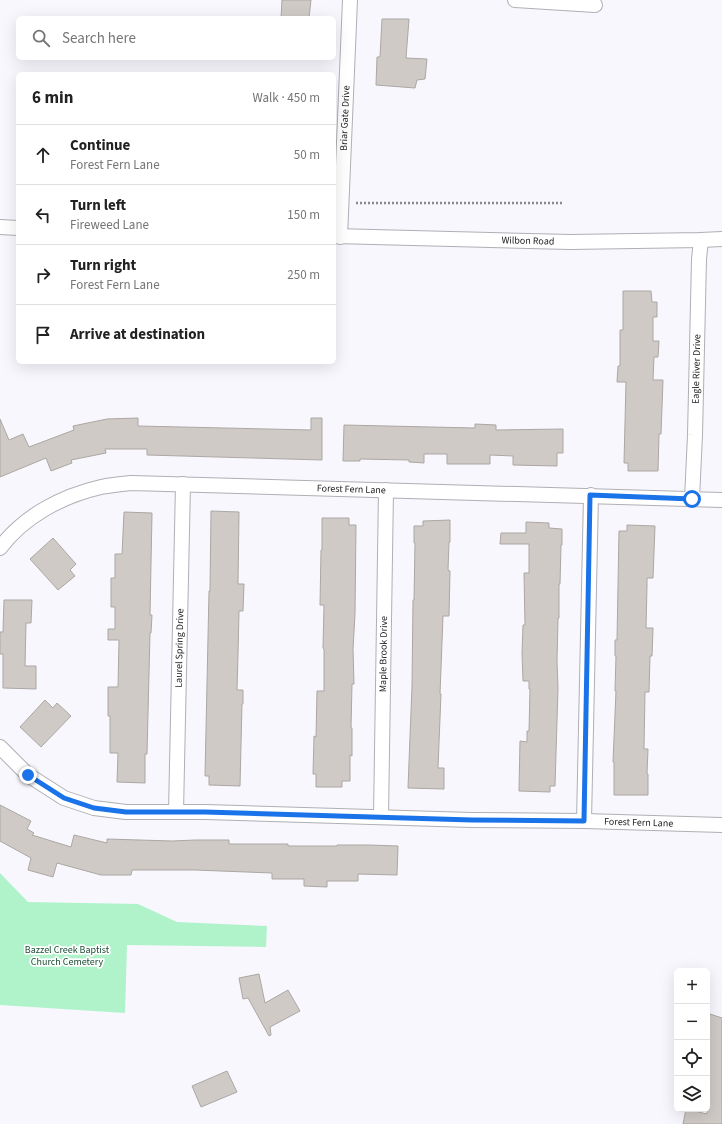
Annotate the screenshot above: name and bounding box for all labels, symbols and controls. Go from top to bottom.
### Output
search box [16,16,336,60]
icon: search [30,27,52,49]
text: Search here [62,28,136,49]
street label: Briar Gate Drive [337,85,353,151]
text: 6 min [32,86,73,110]
text: Walk · 450 m [252,89,320,107]
text: Continue [70,135,130,156]
icon: ahead [32,144,54,166]
text: 50 m [294,146,320,164]
text: Forest Fern Lane [70,156,160,174]
text: Turn left [70,195,126,216]
icon: left [32,204,54,226]
text: 150 m [287,206,320,224]
text: Fireweed Lane [70,216,149,234]
street label: Wilbon Road [501,233,555,249]
text: Turn right [70,255,136,276]
icon: right [32,264,54,286]
text: 250 m [287,266,320,284]
text: Forest Fern Lane [70,276,160,294]
icon: arrive [32,324,54,346]
text: Arrive at destination [70,324,205,345]
street label: Eagle River Drive [689,334,704,404]
street label: Forest Fern Lane [317,481,386,497]
route start [683,490,701,508]
street label: Laurel Spring Drive [172,608,187,688]
street label: Maple Brook Drive [376,616,391,692]
route end [19,766,37,784]
street label: Forest Fern Lane [604,815,673,831]
park label: Bazzel Creek Baptist Church Cemetery [25,943,110,969]
map controls [674,968,710,1112]
button: + [674,968,710,1004]
button: − [674,1004,710,1040]
button: locate [674,1040,710,1076]
button: layers [674,1076,710,1112]

